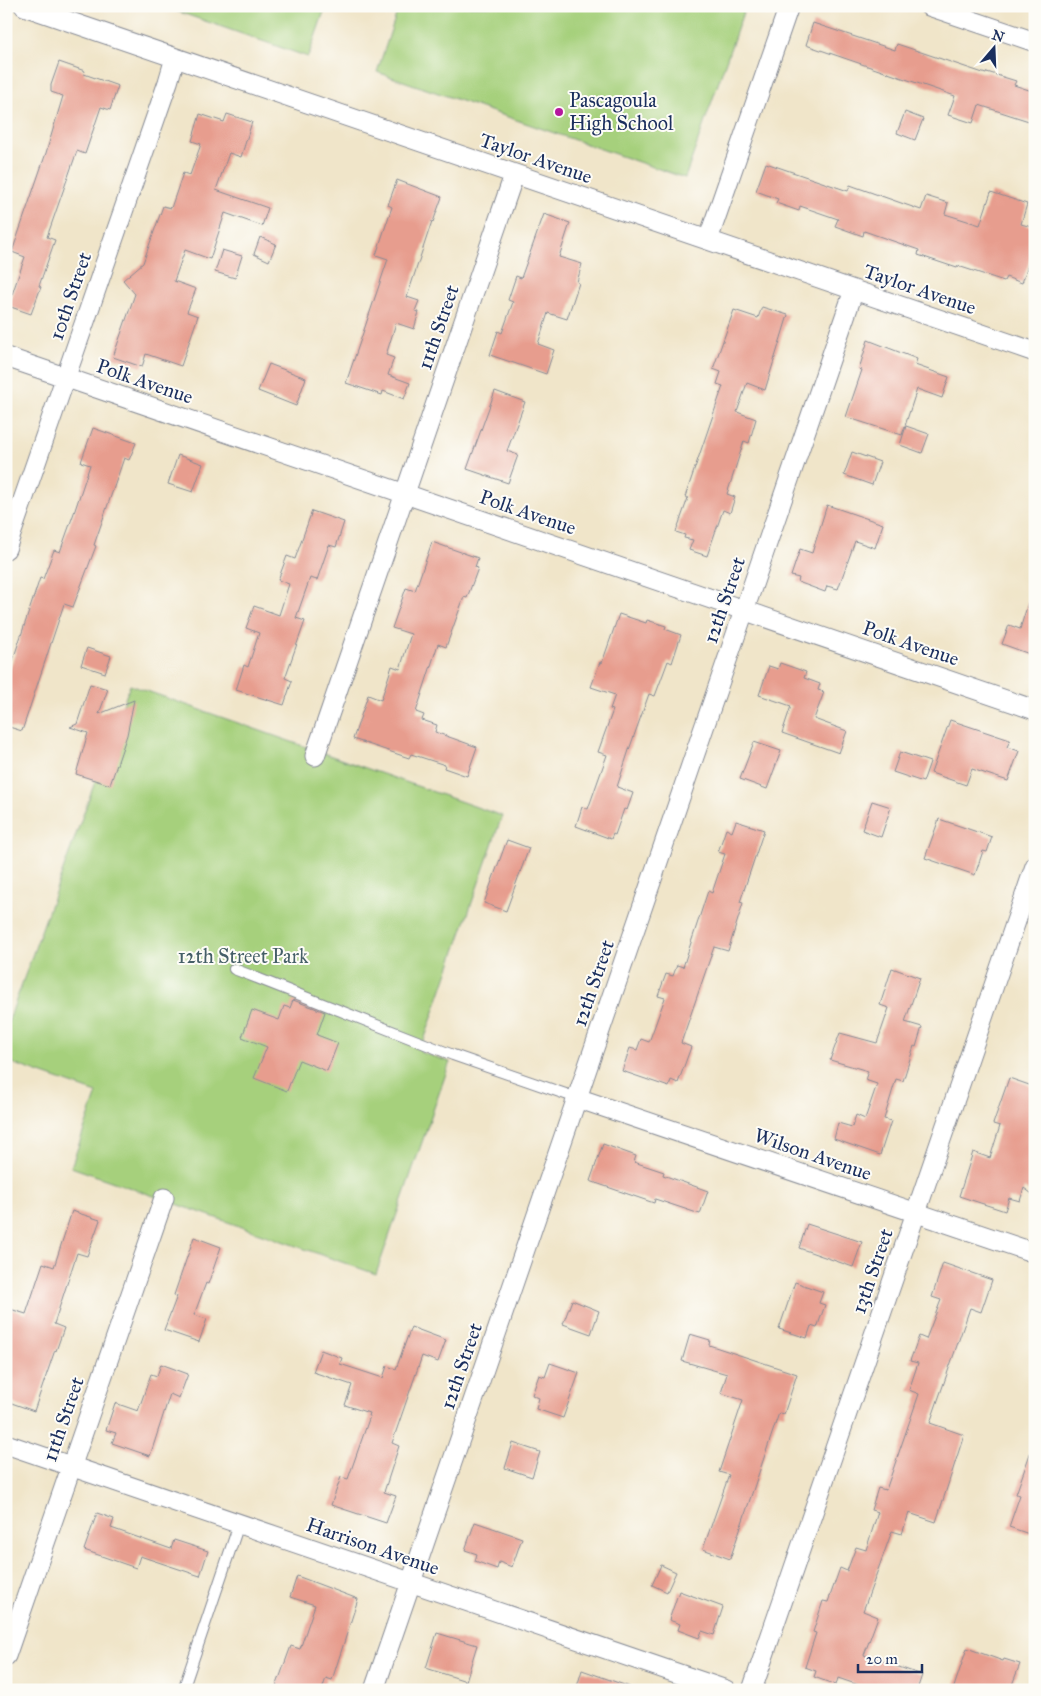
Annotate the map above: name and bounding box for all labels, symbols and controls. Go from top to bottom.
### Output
north arrow [968,22,1018,72]
text: N [990,26,1007,46]
place label: Pascagoula High School [569,88,674,136]
marker: Pascagoula High School [553,106,565,118]
street label: Taylor Avenue [477,128,595,188]
street label: 10th Street [44,249,96,343]
street label: Taylor Avenue [861,259,979,319]
street label: 11th Street [412,281,464,373]
street label: Polk Avenue [94,353,196,409]
street label: Polk Avenue [477,484,579,540]
street label: 12th Street [698,554,750,646]
street label: Polk Avenue [860,615,962,671]
street label: 12th Street [567,937,619,1029]
park label: 12th Street Park [178,944,309,968]
street label: Wilson Avenue [751,1123,875,1185]
street label: 13th Street [846,1225,898,1317]
street label: 12th Street [435,1320,487,1412]
street label: 11th Street [37,1373,89,1465]
street label: Harrison Avenue [303,1512,443,1580]
scale bar [858,1641,922,1673]
text: 20 m [866,1650,898,1668]

